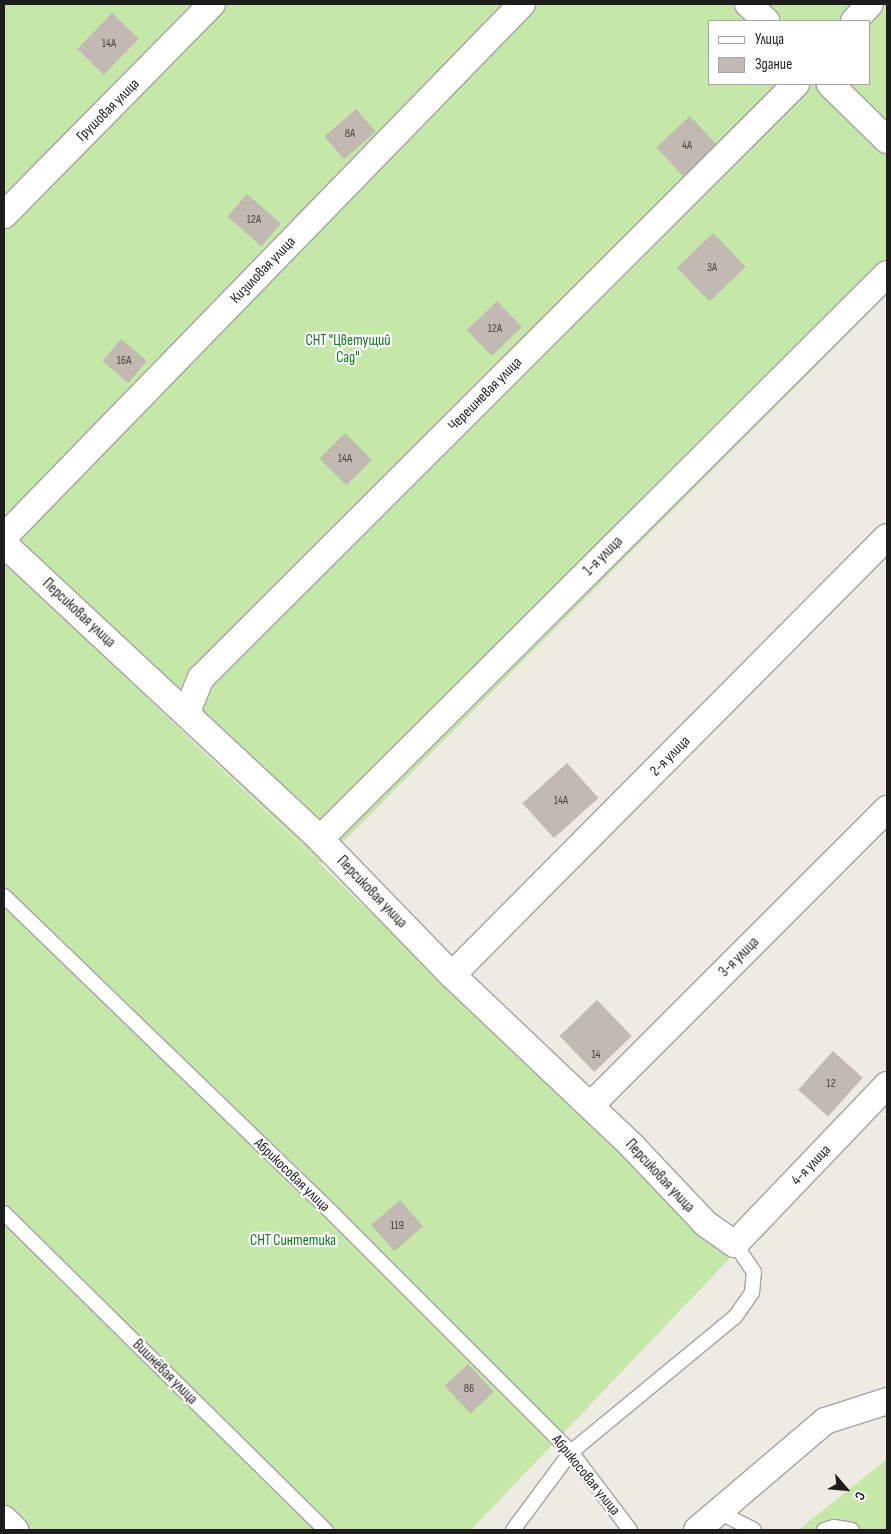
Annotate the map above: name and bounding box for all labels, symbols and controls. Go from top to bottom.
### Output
legend [708,20,871,85]
text: Улица [755,30,784,49]
house number: 14А [102,37,116,51]
text: Здание [755,55,792,74]
street label: Грушовая улица [73,75,143,145]
house number: 8А [345,127,355,141]
house number: 4А [682,139,692,153]
house number: 12А [247,213,261,227]
street label: Кизиловая улица [227,233,299,307]
house number: 3А [707,261,717,275]
house number: 12А [488,322,502,336]
park label: СНТ "Цветущий Сад" [305,331,391,366]
street label: Черешневая улица [444,353,526,435]
house number: 16А [117,354,131,368]
house number: 14А [338,452,352,466]
street label: 1-я улица [580,533,626,579]
street label: Персиковая улица [39,575,119,651]
street label: 2-я улица [646,732,694,780]
house number: 14А [554,794,568,808]
street label: Персиковая улица [333,852,411,932]
street label: 3-я улица [715,933,763,981]
house number: 14 [591,1048,601,1062]
house number: 12 [826,1077,836,1091]
street label: Абрикосовая улица [250,1134,334,1216]
street label: Персиковая улица [622,1136,698,1216]
street label: 4-я улица [787,1141,835,1189]
house number: 119 [390,1219,404,1233]
park label: СНТ Синтетика [250,1232,336,1250]
street label: Вишнёвая улица [129,1336,201,1408]
house number: 86 [464,1382,474,1396]
street label: Абрикосовая улица [548,1431,624,1519]
north arrow [821,1464,871,1514]
text: С [851,1489,869,1503]

